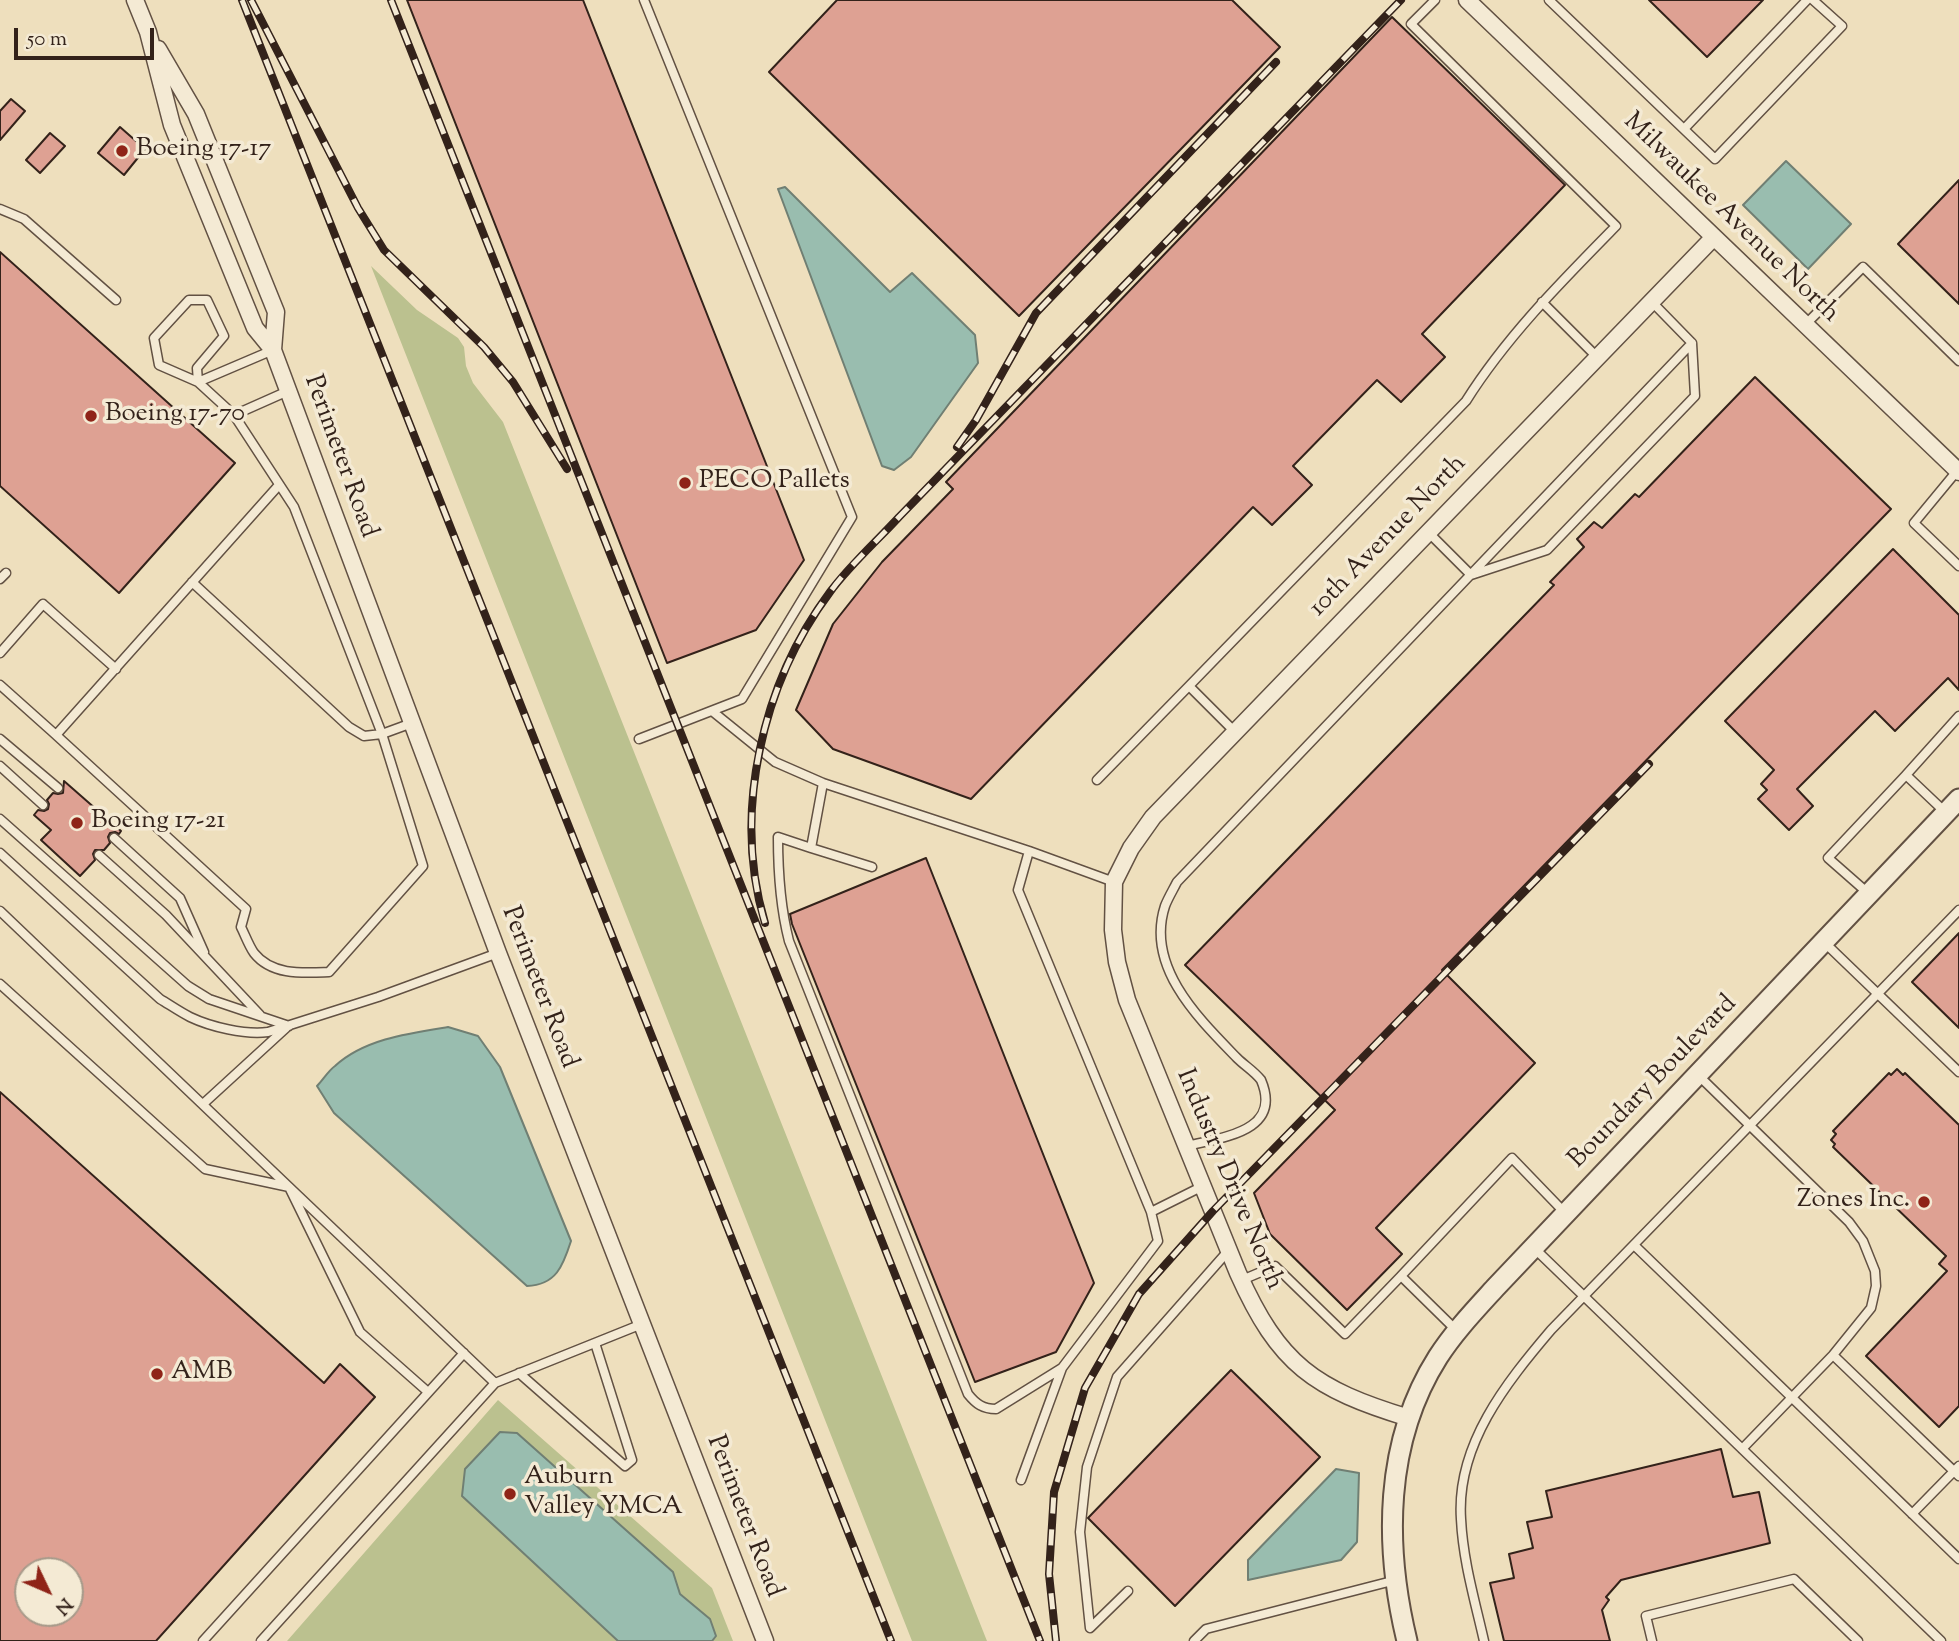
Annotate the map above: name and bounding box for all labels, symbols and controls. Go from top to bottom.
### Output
scale bar [18,14,158,58]
text: 50 m [27,25,67,55]
street label: Milwaukee Avenue North [1615,108,1845,330]
place label: Boeing 17-17 [136,135,271,167]
marker: Boeing 17-17 [114,143,130,159]
street label: Perimeter Road [295,371,383,543]
place label: Boeing 17-70 [105,400,245,432]
marker: Boeing 17-70 [83,408,99,424]
street label: 10th Avenue North [1304,450,1474,624]
place label: PECO Pallets [699,467,850,499]
marker: PECO Pallets [677,475,693,491]
place label: Boeing 17-21 [91,807,225,839]
marker: Boeing 17-21 [69,815,85,831]
street label: Perimeter Road [493,903,583,1073]
street label: Boundary Boulevard [1563,990,1745,1176]
street label: Industry Drive North [1167,1065,1289,1295]
place label: Zones Inc. [1797,1186,1910,1218]
marker: Zones Inc. [1916,1194,1932,1210]
place label: AMB [171,1358,232,1390]
marker: AMB [149,1366,165,1382]
street label: Perimeter Road [698,1432,788,1602]
place label: Auburn Valley YMCA [524,1463,683,1524]
marker: Auburn Valley YMCA [502,1486,518,1502]
north arrow [14,1557,84,1627]
text: N [48,1591,78,1620]

